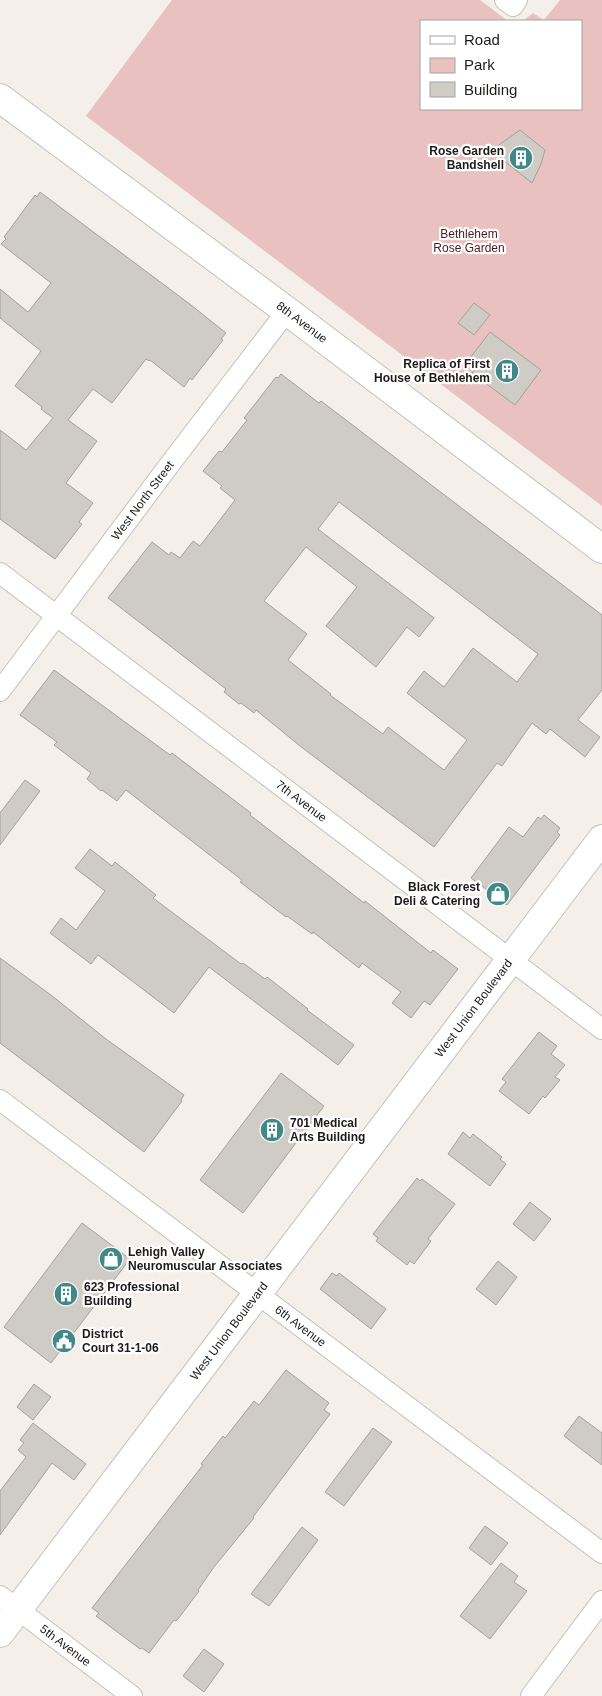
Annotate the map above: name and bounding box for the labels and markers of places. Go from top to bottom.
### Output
place label: Rose Garden Bandshell [429,144,504,172]
building icon: Rose Garden Bandshell [508,145,534,171]
place label: Replica of First House of Bethlehem [374,357,490,385]
building icon: Replica of First House of Bethlehem [494,358,520,384]
place label: Black Forest Deli & Catering [394,880,480,908]
shop icon: Black Forest Deli & Catering [485,881,511,907]
place label: 701 Medical Arts Building [290,1116,365,1144]
building icon: 701 Medical Arts Building [259,1117,285,1143]
place label: Lehigh Valley Neuromuscular Associates [128,1245,283,1273]
shop icon: Lehigh Valley Neuromuscular Associates [98,1246,124,1272]
place label: 623 Professional Building [84,1280,179,1308]
building icon: 623 Professional Building [53,1281,79,1307]
place label: District Court 31-1-06 [82,1327,159,1355]
public building icon: District Court 31-1-06 [51,1328,77,1354]

